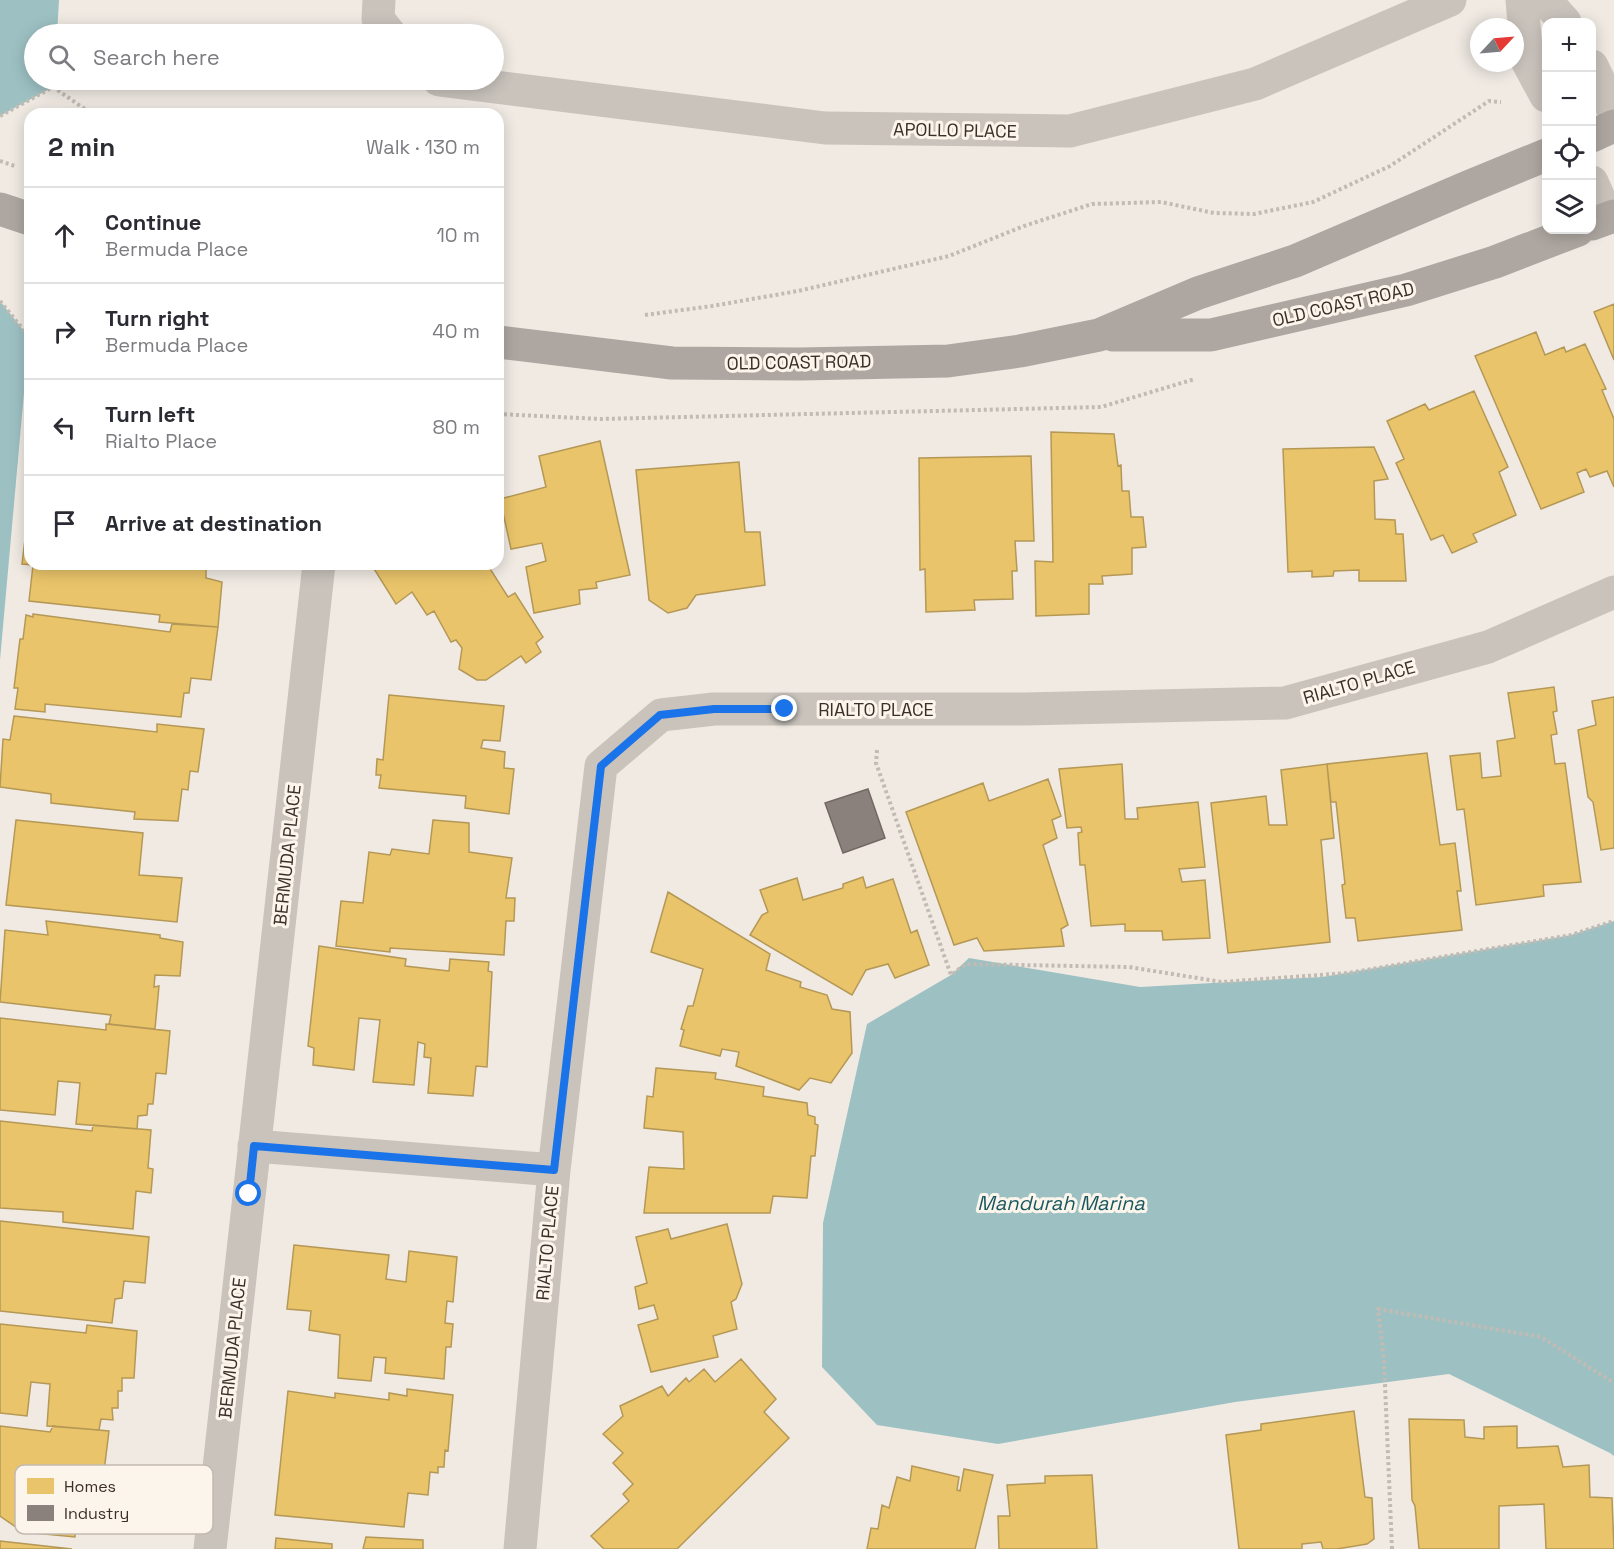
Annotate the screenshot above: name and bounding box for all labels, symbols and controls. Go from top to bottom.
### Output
north arrow [1470,18,1524,72]
map controls [1542,18,1596,234]
button: + [1542,18,1596,72]
search box [24,24,504,90]
icon: search [45,41,78,74]
text: Search here [93,43,220,71]
button: − [1542,72,1596,126]
street label: APOLLO PLACE [893,117,1017,143]
button: locate [1542,126,1596,180]
text: 2 min [48,130,115,164]
text: Walk · 130 m [366,134,480,160]
button: layers [1542,180,1596,234]
text: Continue [105,208,201,236]
icon: ahead [48,219,81,252]
text: 10 m [436,222,480,248]
text: Bermuda Place [105,236,248,262]
street label: OLD COAST ROAD [1270,276,1416,332]
text: Turn right [105,304,210,332]
icon: right [48,315,81,348]
text: 40 m [432,318,480,344]
text: Bermuda Place [105,332,248,358]
street label: OLD COAST ROAD [726,349,872,375]
text: Turn left [105,400,195,428]
icon: left [48,411,81,444]
text: 80 m [432,414,480,440]
text: Rialto Place [105,428,217,454]
icon: arrive [48,507,81,540]
text: Arrive at destination [105,509,322,537]
street label: RIALTO PLACE [1300,655,1418,709]
route end [771,695,797,721]
street label: RIALTO PLACE [818,698,934,721]
street label: BERMUDA PLACE [268,783,306,927]
route start [235,1180,261,1206]
street label: RIALTO PLACE [531,1184,563,1302]
water label: Mandurah Marina [977,1190,1145,1216]
street label: BERMUDA PLACE [213,1276,251,1420]
legend [15,1465,213,1534]
text: Homes [64,1476,116,1497]
text: Industry [64,1503,129,1524]

